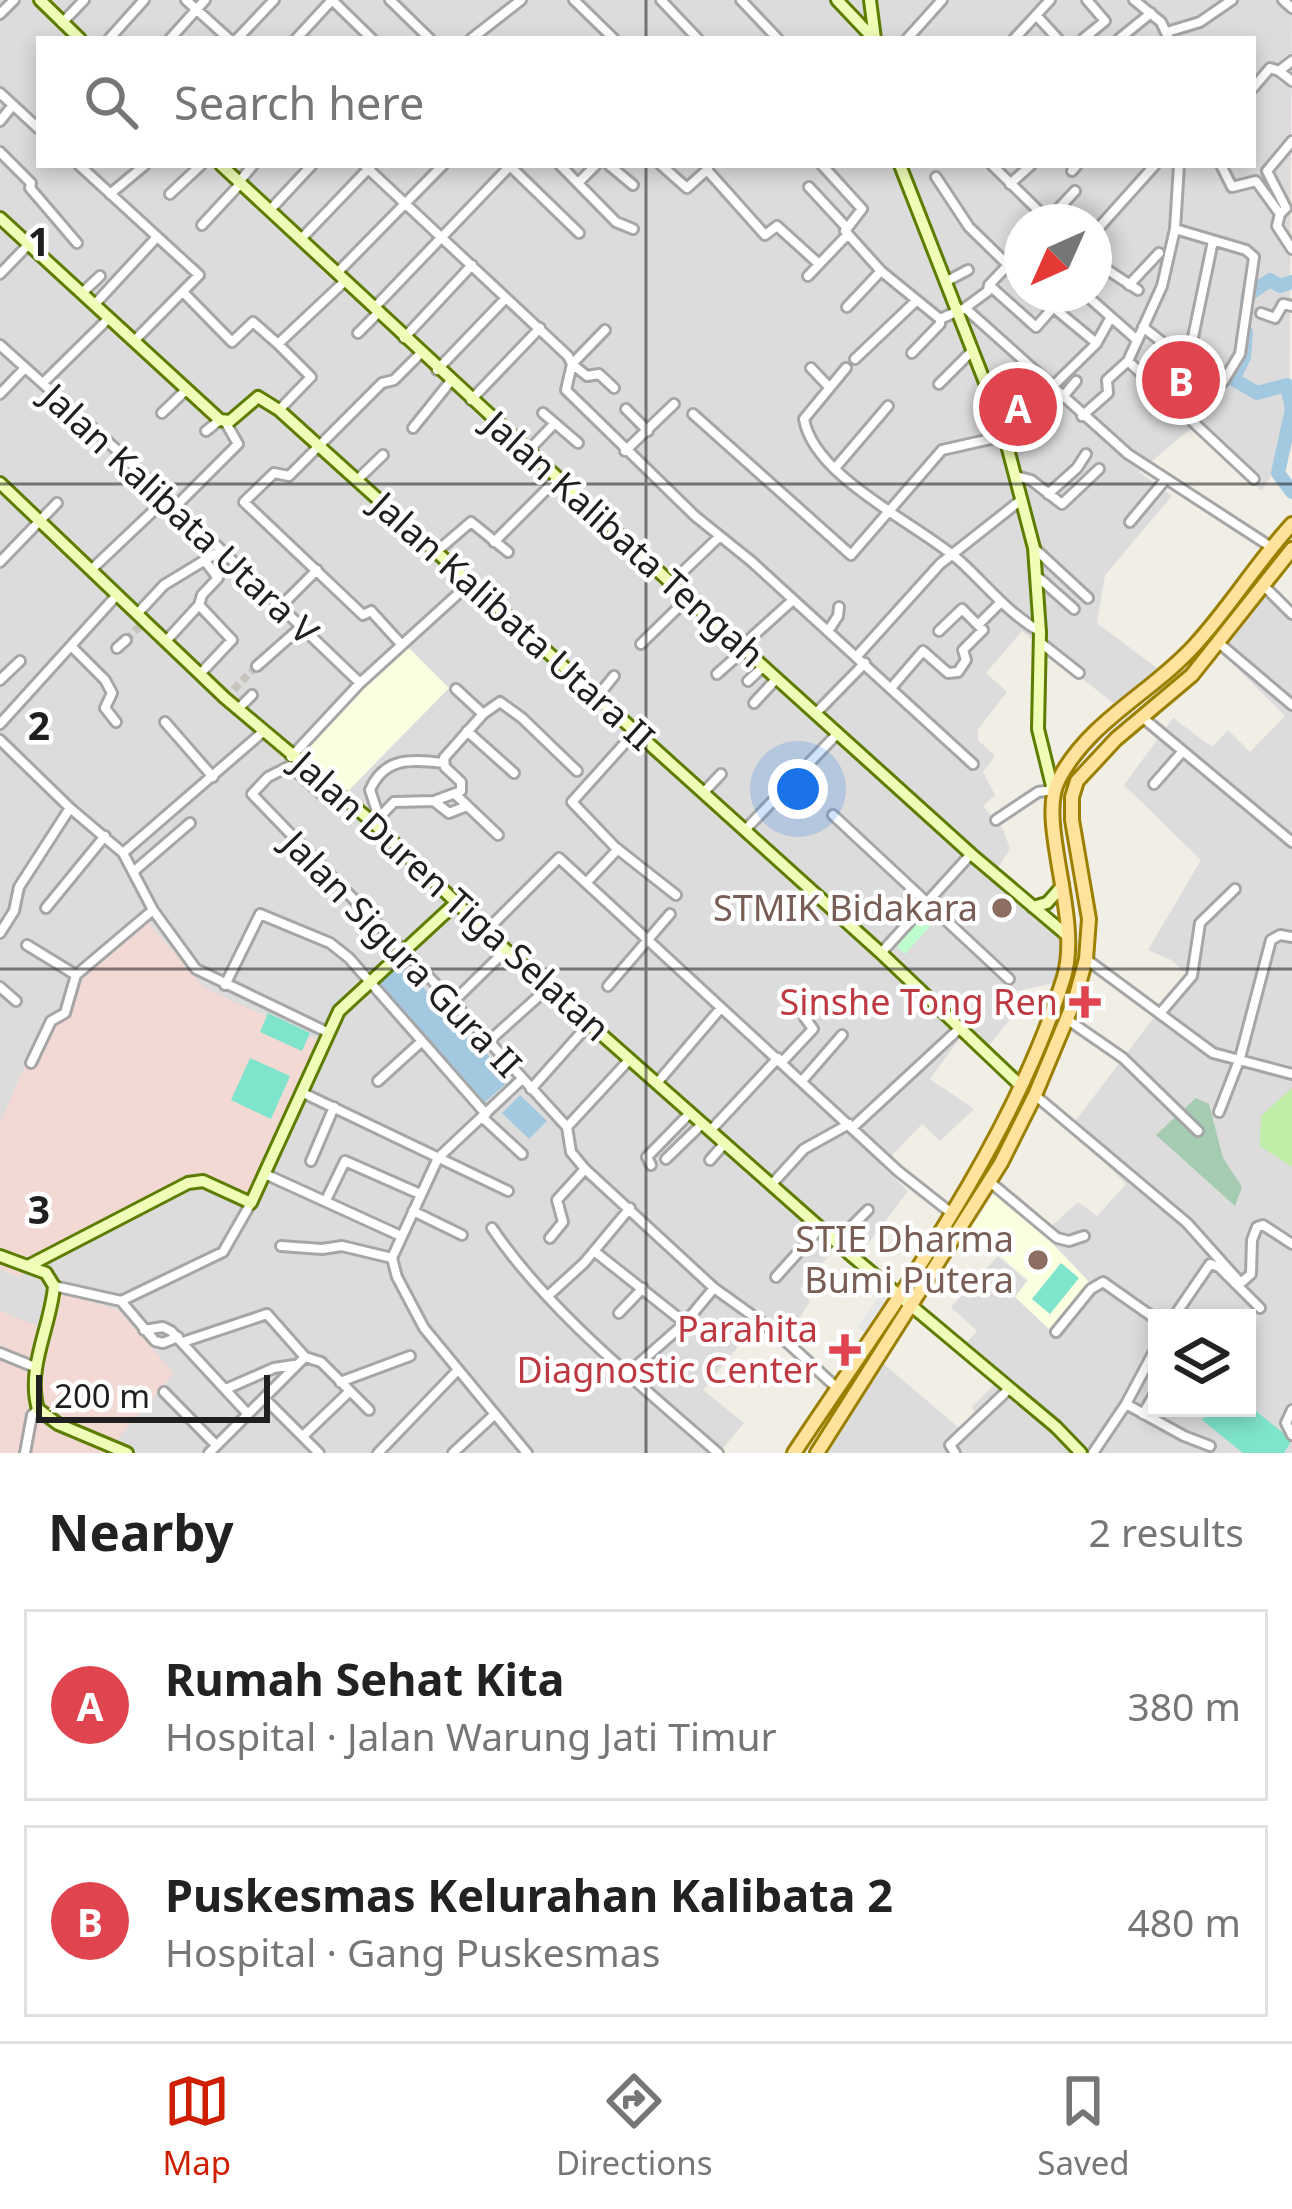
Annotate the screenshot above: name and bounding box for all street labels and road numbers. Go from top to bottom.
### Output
street label: Jalan Kalibata Utara V [29,370,330,655]
street label: Jalan Kalibata Tengah [471,397,775,678]
street label: Jalan Kalibata Utara II [359,478,665,761]
street label: Jalan Duren Tiga Selatan [280,738,621,1052]
street label: Jalan Sigura Gura II [270,818,533,1088]

